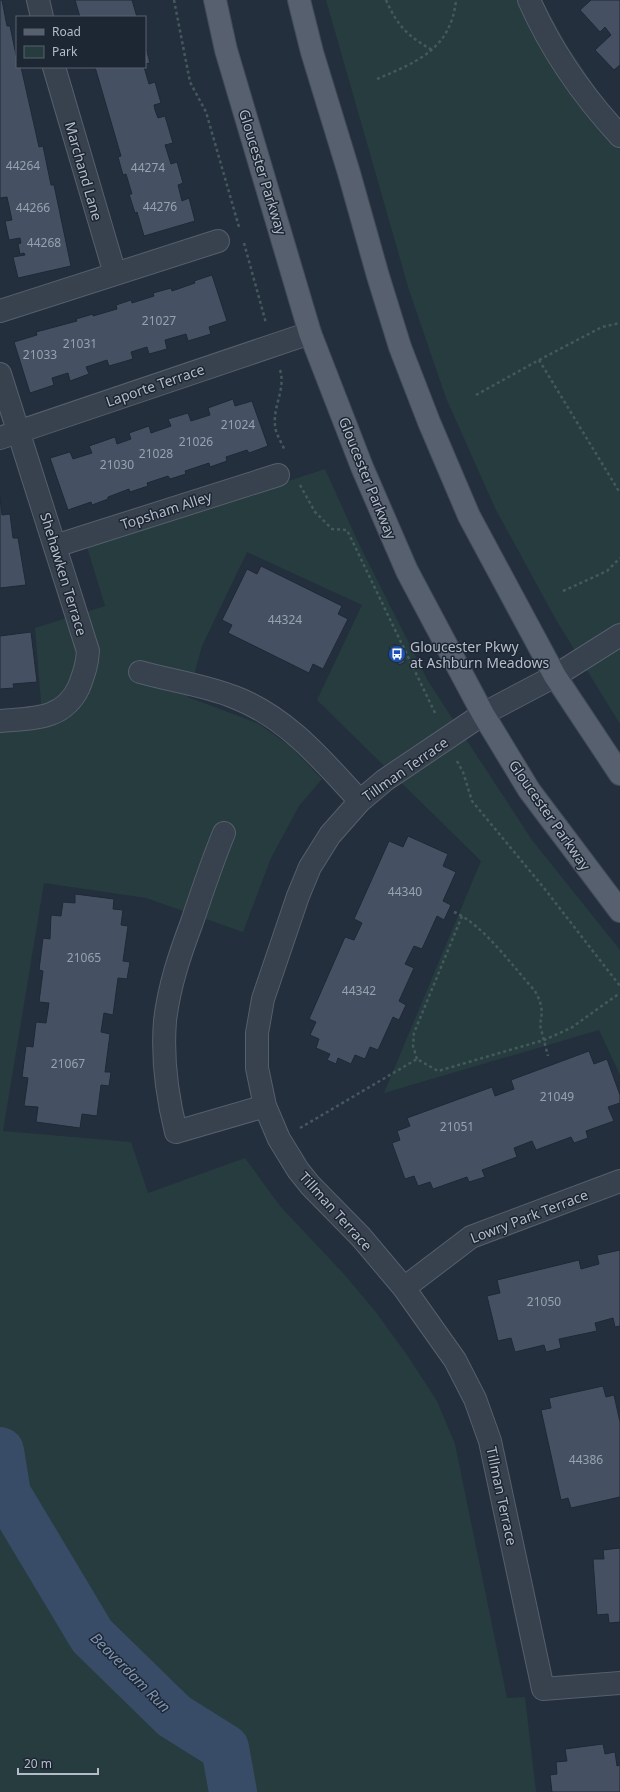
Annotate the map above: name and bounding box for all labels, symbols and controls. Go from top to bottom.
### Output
legend [16,16,146,68]
text: Road [52,23,81,40]
text: Park [52,43,78,60]
street label: Gloucester Parkway [235,107,291,238]
street label: Marchand Lane [61,119,107,223]
house number: 44264 [6,157,40,174]
house number: 44274 [131,159,165,176]
house number: 44276 [143,198,177,215]
house number: 44266 [16,199,50,216]
house number: 44268 [27,234,61,251]
house number: 21027 [142,312,176,329]
house number: 21031 [63,335,97,352]
house number: 21033 [23,346,57,363]
street label: Laporte Terrace [103,359,207,411]
street label: Gloucester Parkway [335,414,402,543]
house number: 21024 [221,416,255,433]
house number: 21026 [179,433,213,450]
house number: 21028 [139,445,173,462]
house number: 21030 [100,456,134,473]
street label: Topsham Alley [118,486,215,534]
street label: Shehawken Terrace [36,510,92,638]
house number: 44324 [268,611,302,628]
place label: Gloucester Pkwy at Ashburn Meadows [410,637,549,672]
bus stop icon: Gloucester Pkwy at Ashburn Meadows [387,644,407,664]
street label: Tillman Terrace [358,732,452,806]
street label: Gloucester Parkway [505,756,596,874]
house number: 44340 [388,883,422,900]
house number: 21065 [67,949,101,966]
house number: 44342 [342,982,376,999]
house number: 21067 [51,1055,85,1072]
house number: 21049 [540,1088,574,1105]
house number: 21051 [440,1118,474,1135]
street label: Tillman Terrace [295,1167,377,1255]
street label: Lowry Park Terrace [467,1185,591,1247]
house number: 21050 [527,1293,561,1310]
street label: Tillman Terrace [482,1445,522,1547]
house number: 44386 [569,1451,603,1468]
water label: Beaverdam Run [87,1628,175,1716]
scale bar [18,1750,98,1776]
text: 20 m [24,1755,52,1772]

